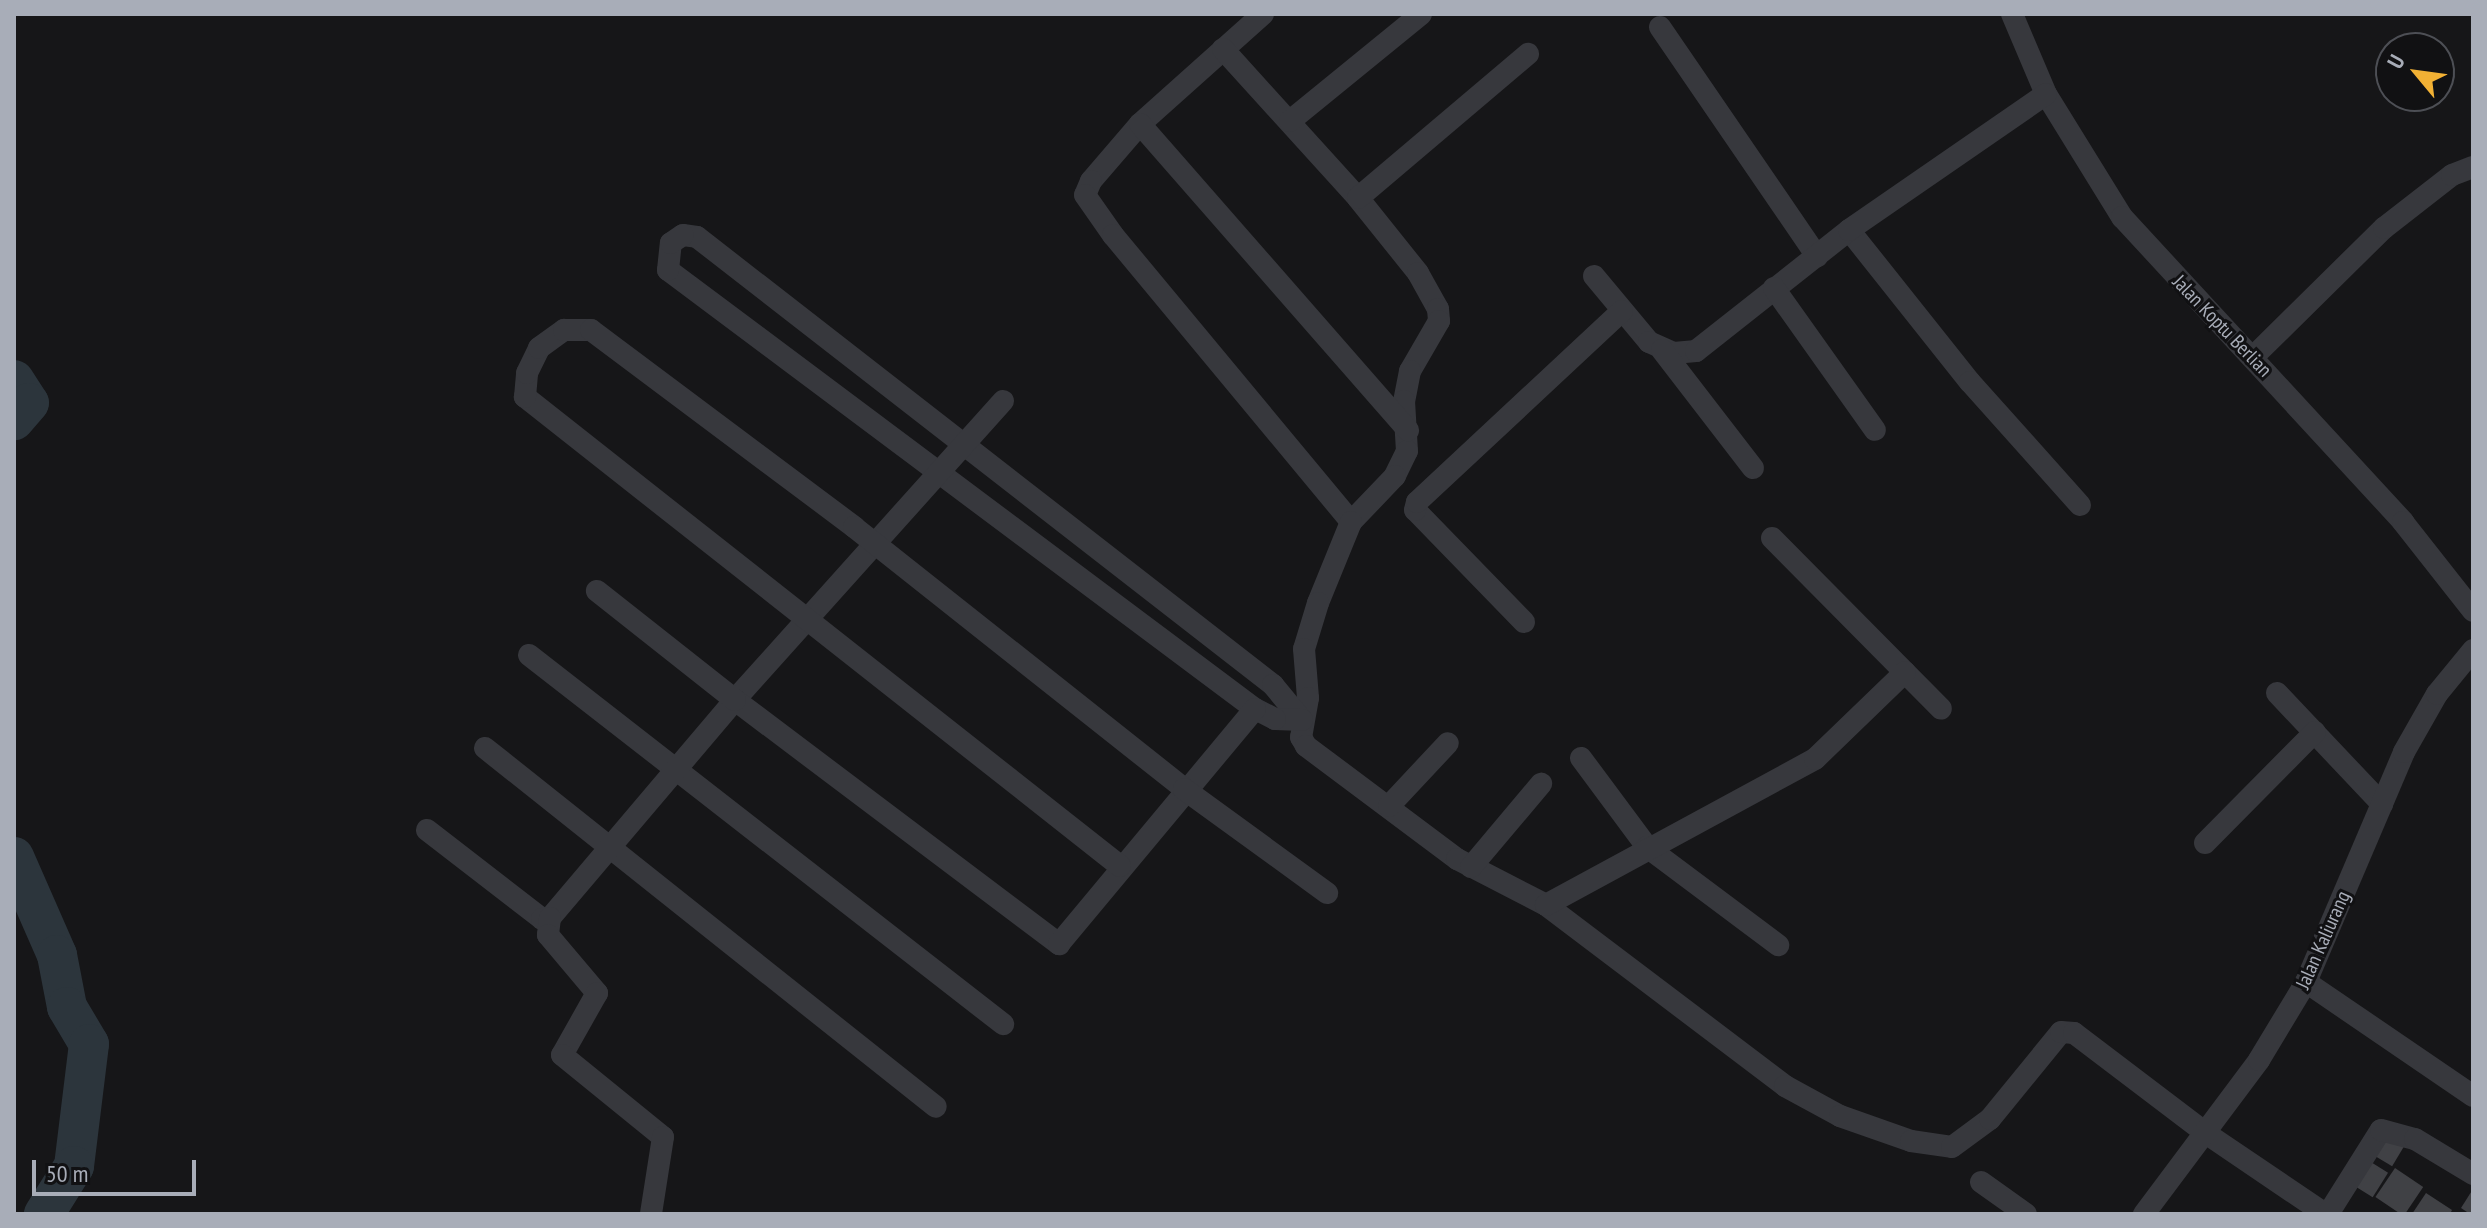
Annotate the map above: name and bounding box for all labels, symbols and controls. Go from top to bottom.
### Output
north arrow [2375,32,2455,112]
text: U [2381,50,2411,73]
street label: Jalan Koptu Berlian [2167,270,2277,382]
street label: Jalan Kaliurang [2291,887,2355,993]
scale bar [36,1144,200,1194]
text: 50 m [46,1158,88,1189]

